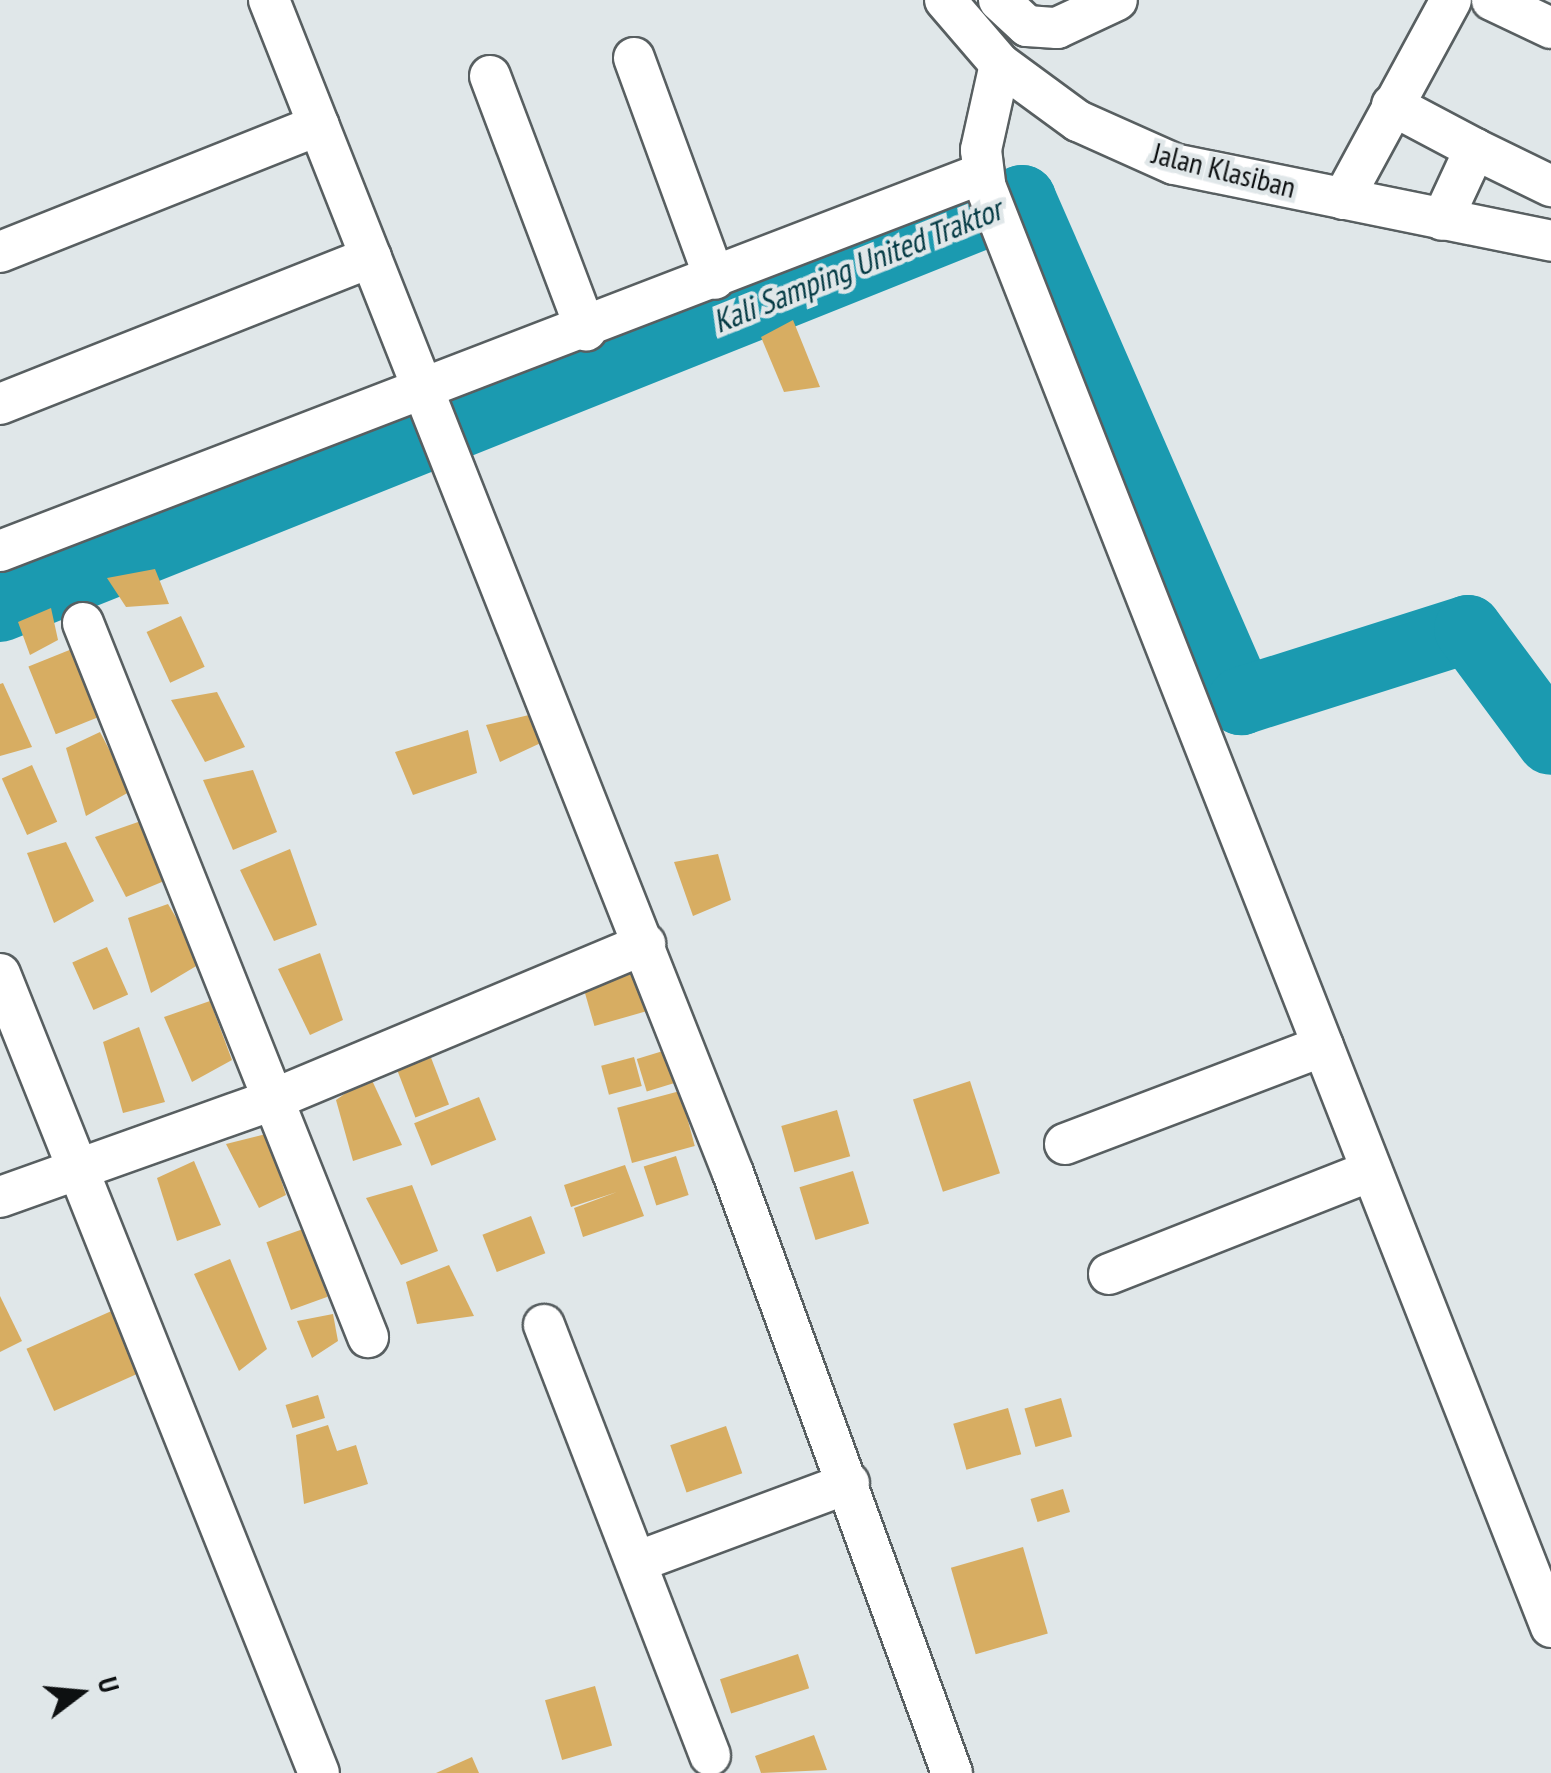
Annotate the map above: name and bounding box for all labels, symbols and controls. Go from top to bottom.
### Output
street label: Jalan Klasiban [1149,135,1299,205]
water label: Kali Samping United Traktor [707,189,1007,341]
north arrow [30,1643,130,1743]
text: U [90,1673,129,1697]

